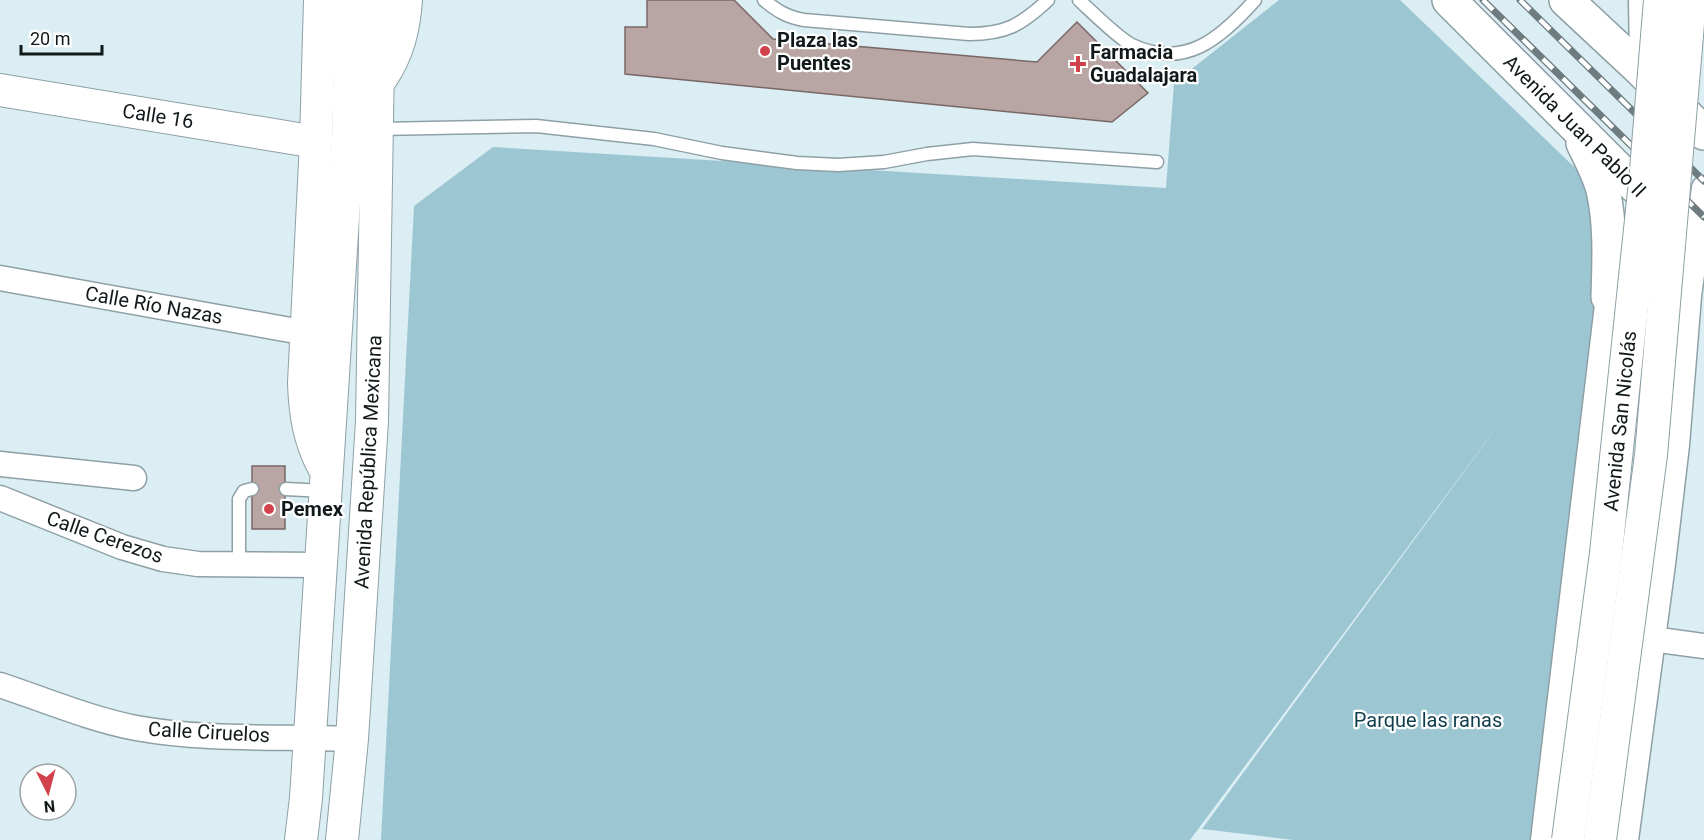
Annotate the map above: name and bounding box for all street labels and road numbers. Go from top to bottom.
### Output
street label: Avenida Juan Pablo II [1499,50,1651,202]
street label: Calle 16 [121,99,195,133]
street label: Calle Río Nazas [83,281,225,329]
street label: Avenida San Nicolás [1599,329,1641,513]
street label: Avenida República Mexicana [349,334,387,590]
street label: Calle Cerezos [44,506,166,568]
street label: Calle Ciruelos [147,717,271,747]

